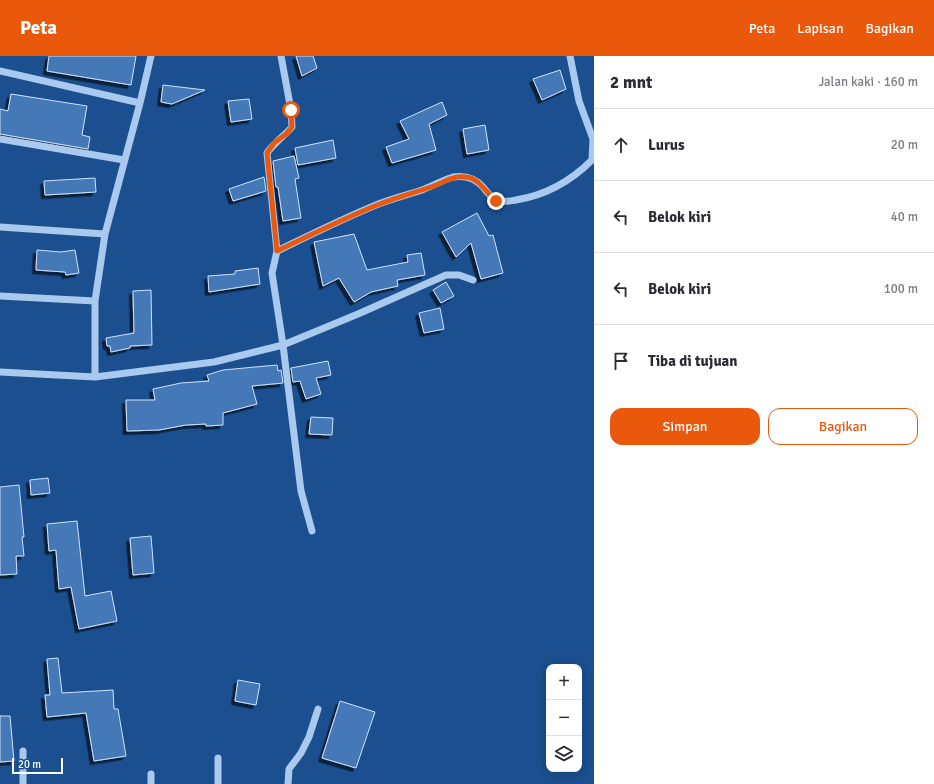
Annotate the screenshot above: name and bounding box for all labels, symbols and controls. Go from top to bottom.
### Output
text: Peta [20,16,57,40]
text: Peta [749,20,775,37]
text: Lapisan [797,20,844,37]
text: Bagikan [866,20,914,37]
text: 2 mnt [610,72,652,93]
text: Jalan kaki · 160 m [819,74,918,90]
route start [282,101,300,119]
icon: ahead [610,134,632,156]
text: Lurus [648,136,685,154]
text: 20 m [891,137,918,153]
route end [487,192,505,210]
icon: left [610,206,632,228]
text: Belok kiri [648,208,711,226]
text: 40 m [891,209,918,225]
icon: left [610,278,632,300]
text: Belok kiri [648,280,711,298]
text: 100 m [884,281,918,297]
icon: arrive [610,350,632,372]
text: Tiba di tujuan [648,352,738,370]
button: Simpan [610,408,760,445]
button: Bagikan [768,408,918,445]
map controls [546,664,582,772]
button: + [546,664,582,700]
button: − [546,700,582,736]
button: layers [546,736,582,772]
scale bar [12,756,63,775]
text: 20 m [18,758,41,771]

